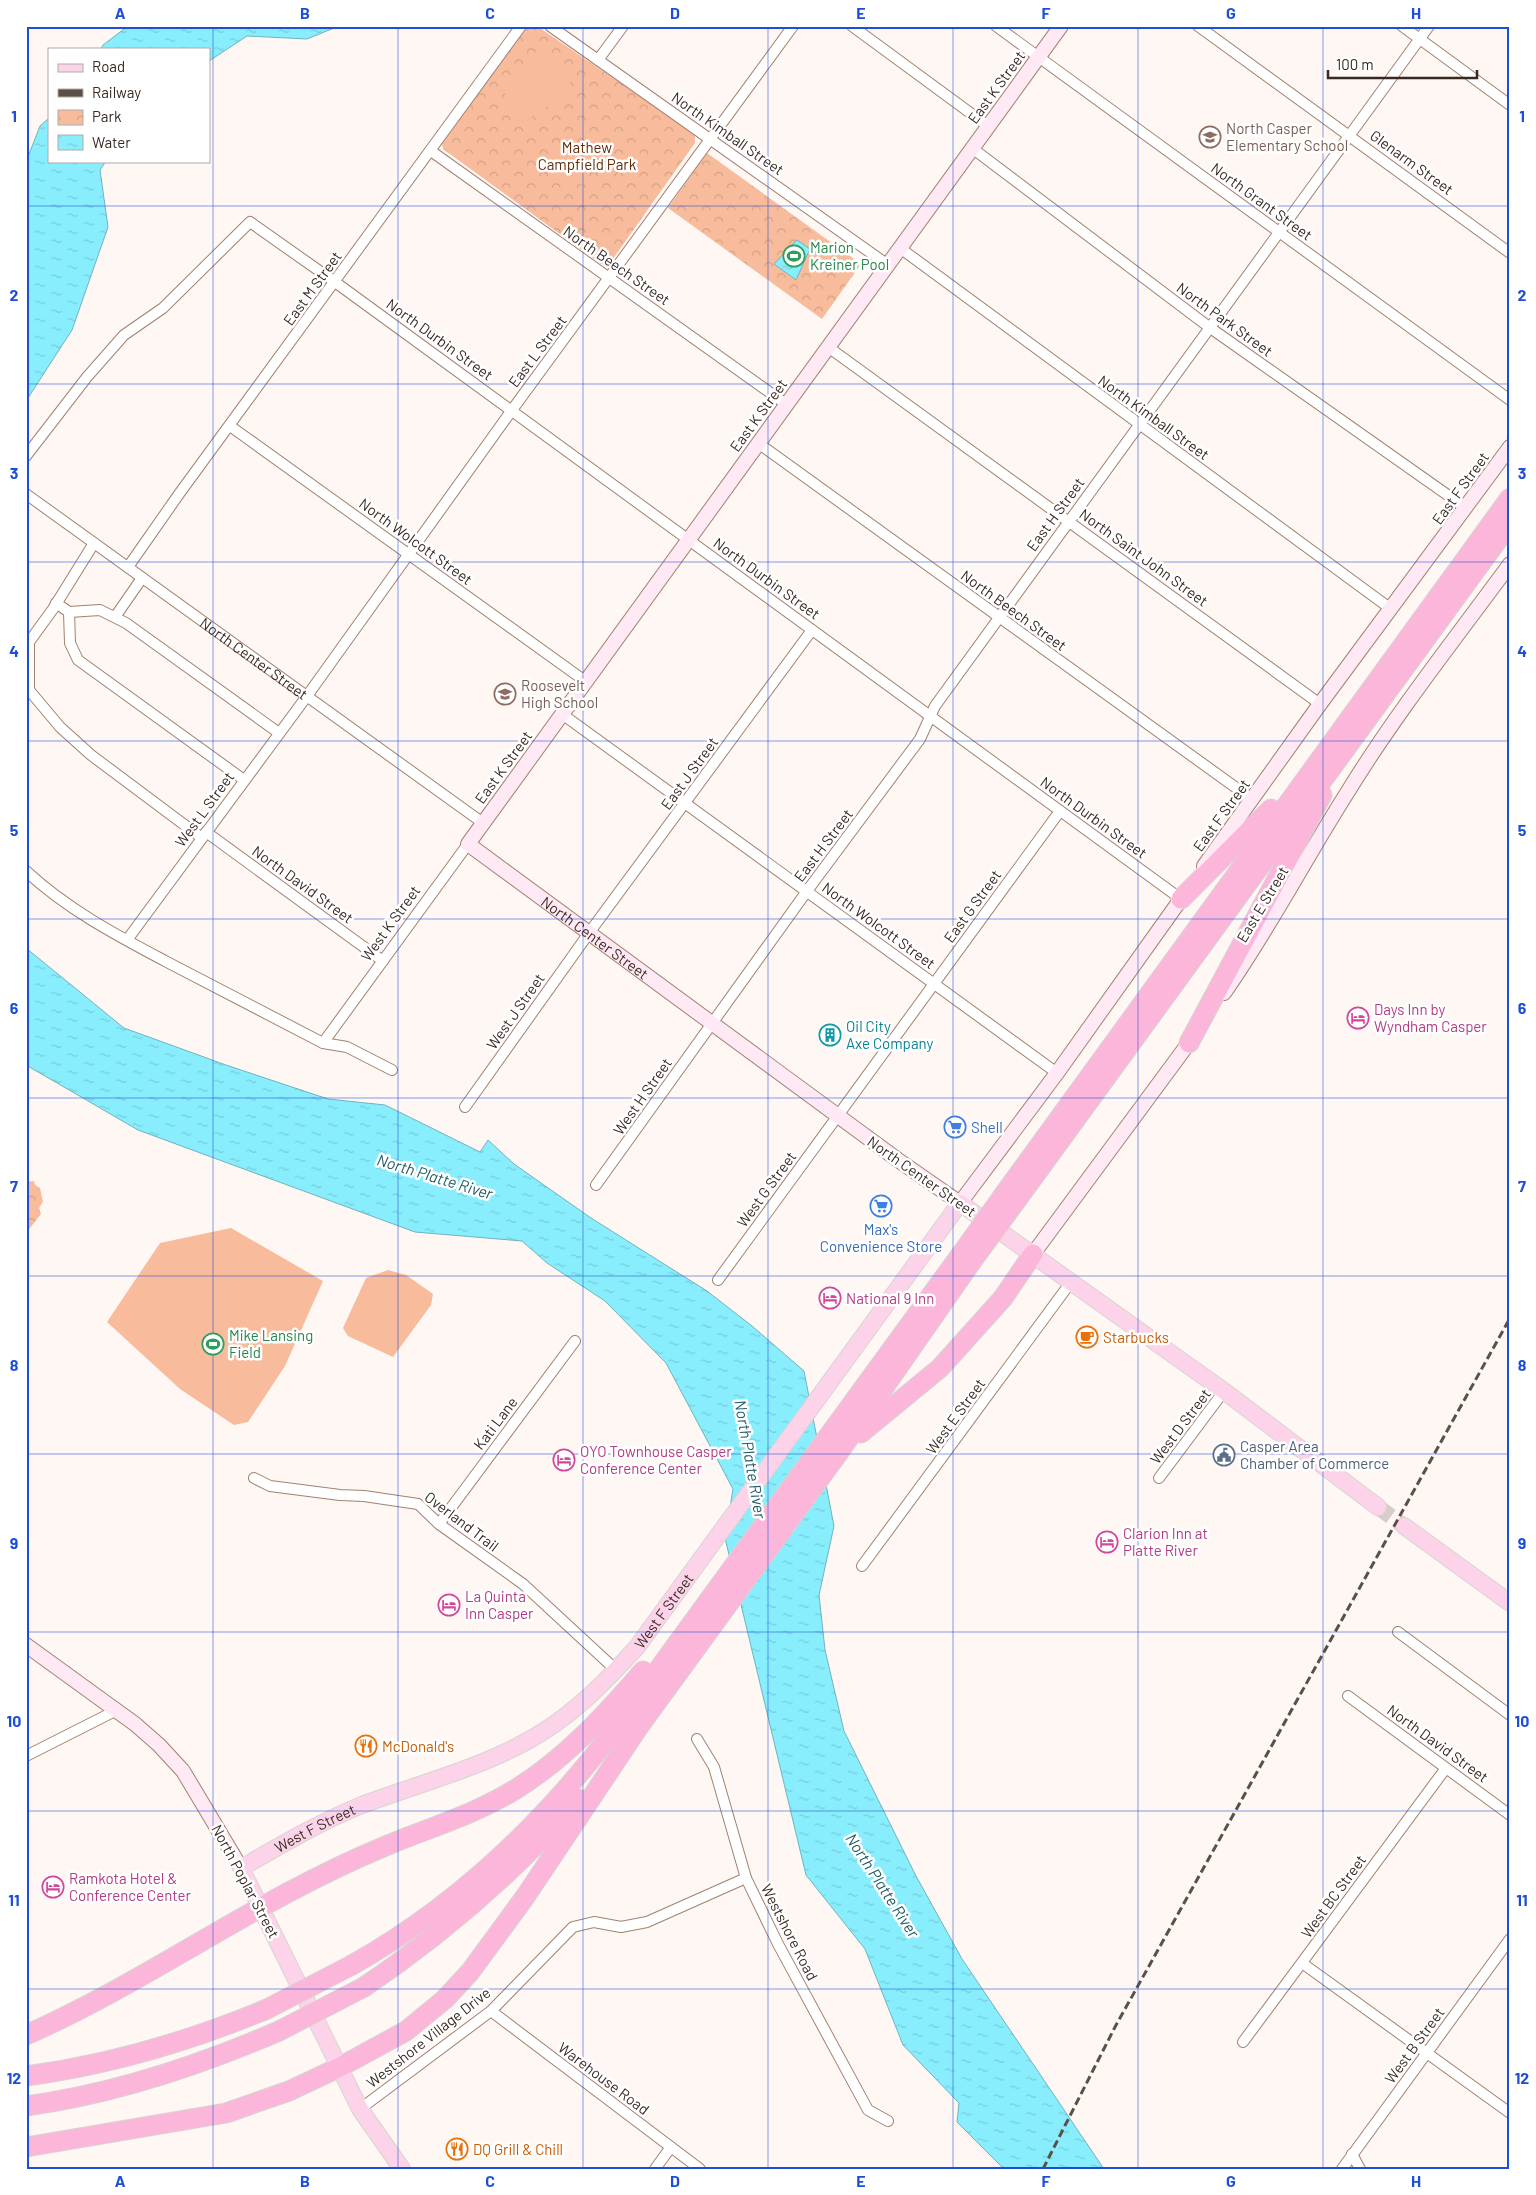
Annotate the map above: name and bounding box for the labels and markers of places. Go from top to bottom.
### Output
place label: North Casper Elementary School [1226,119,1348,154]
school or university icon: North Casper Elementary School [1198,125,1222,149]
place label: Marion Kreiner Pool [810,238,889,273]
sports icon: Marion Kreiner Pool [782,244,806,268]
place label: Roosevelt High School [521,676,598,711]
school or university icon: Roosevelt High School [493,682,517,706]
place label: Days Inn by Wyndham Casper [1374,1000,1487,1035]
hotel icon: Days Inn by Wyndham Casper [1346,1006,1370,1030]
place label: Oil City Axe Company [846,1017,934,1052]
building icon: Oil City Axe Company [818,1023,842,1047]
supermarket icon: Shell [943,1115,967,1139]
place label: Shell [971,1118,1003,1136]
supermarket icon: Max's Convenience Store [869,1194,893,1218]
place label: Max's Convenience Store [820,1220,942,1255]
hotel icon: National 9 Inn [818,1286,842,1310]
place label: National 9 Inn [846,1289,934,1307]
cafe icon: Starbucks [1075,1325,1099,1349]
place label: Mike Lansing Field [229,1326,313,1361]
place label: Starbucks [1103,1328,1169,1346]
sports icon: Mike Lansing Field [201,1332,225,1356]
place label: Casper Area Chamber of Commerce [1240,1437,1389,1472]
place label: OYO Townhouse Casper Conference Center [580,1442,732,1477]
public building icon: Casper Area Chamber of Commerce [1212,1443,1236,1467]
hotel icon: OYO Townhouse Casper Conference Center [552,1448,576,1472]
place label: Clarion Inn at Platte River [1123,1524,1208,1559]
hotel icon: Clarion Inn at Platte River [1095,1530,1119,1554]
place label: La Quinta Inn Casper [465,1587,534,1622]
hotel icon: La Quinta Inn Casper [437,1593,461,1617]
restaurant icon: McDonald's [354,1734,378,1758]
place label: McDonald's [382,1737,454,1755]
place label: Ramkota Hotel & Conference Center [69,1869,191,1904]
hotel icon: Ramkota Hotel & Conference Center [41,1875,65,1899]
restaurant icon: DQ Grill & Chill [445,2137,469,2161]
place label: DQ Grill & Chill [473,2140,563,2158]

